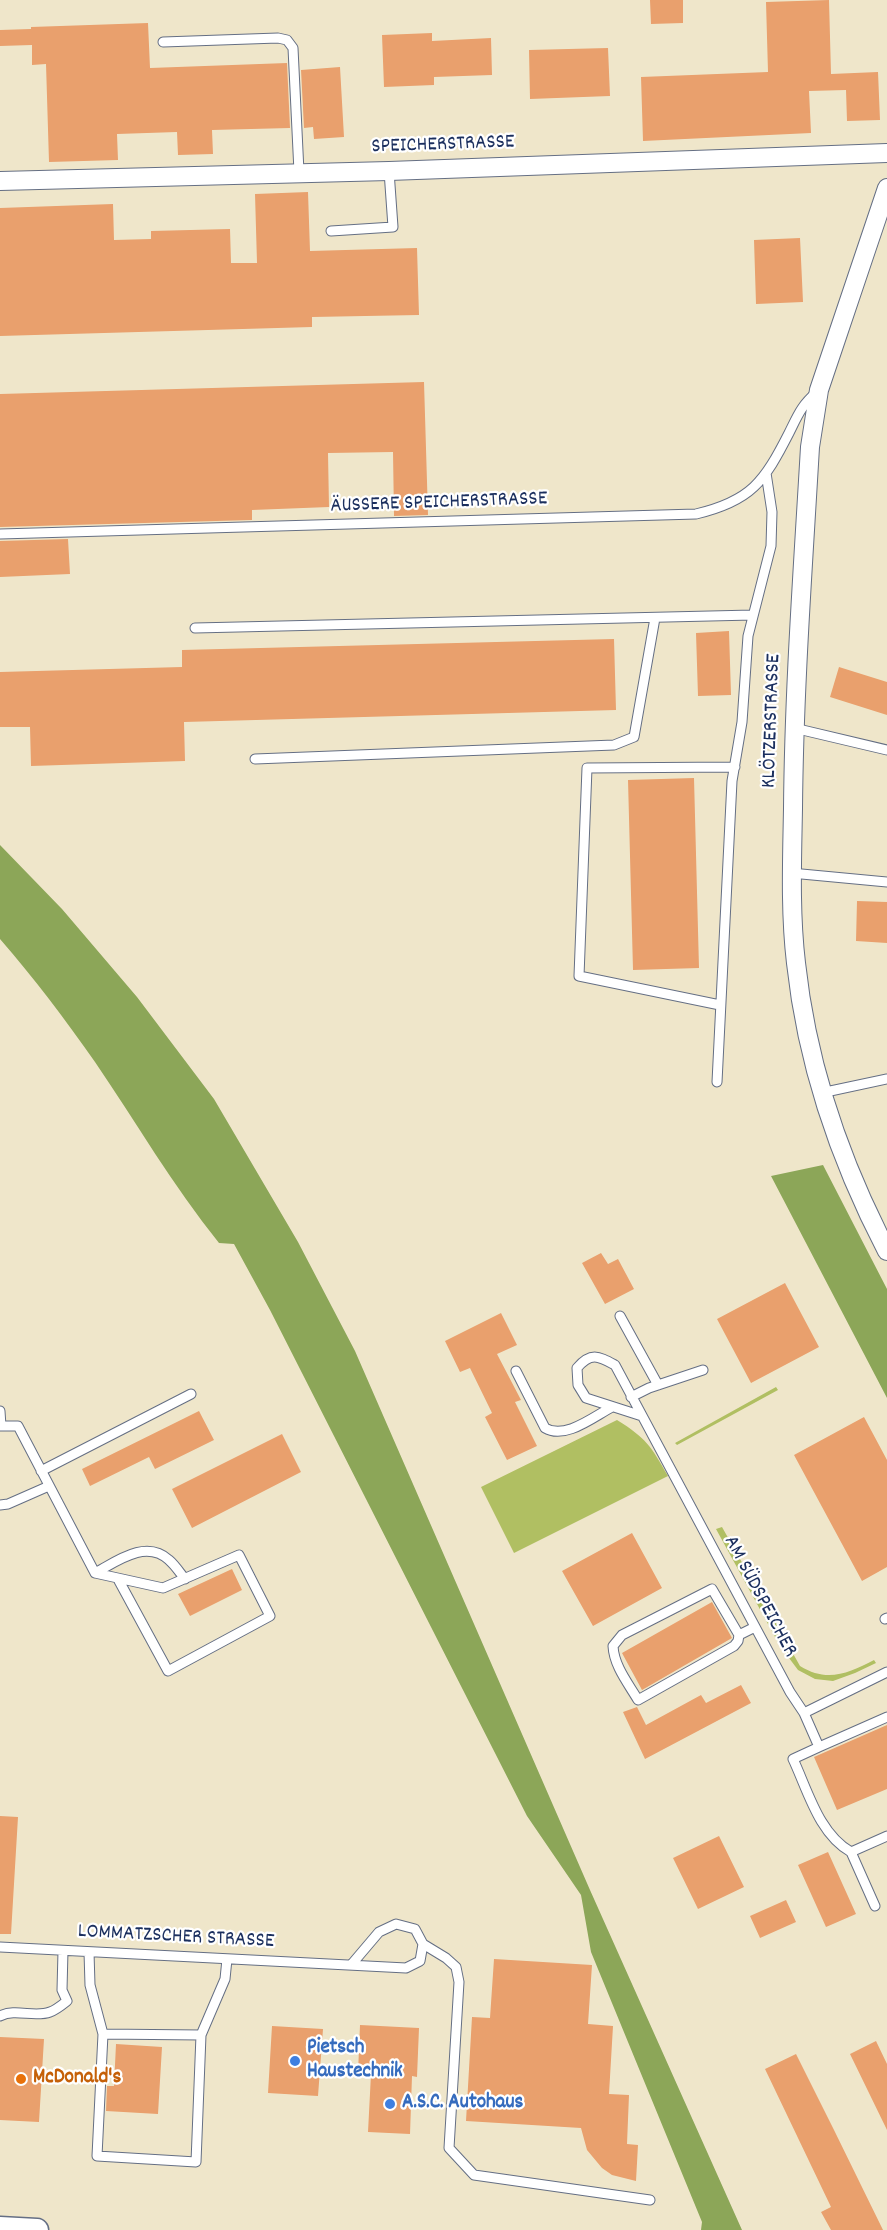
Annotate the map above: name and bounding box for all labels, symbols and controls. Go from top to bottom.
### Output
street label: SPEICHERSTRASSE [371,131,515,161]
street label: ÄUSSERE SPEICHERSTRASSE [330,488,548,520]
street label: KLÖTZERSTRASSE [758,653,788,789]
street label: AM SÜDSPEICHER [716,1532,802,1662]
street label: LOMMATZSCHER STRASSE [77,1920,275,1956]
place label: Pietsch Haustechnik [307,2036,403,2086]
marker: Pietsch Haustechnik [288,2054,302,2068]
place label: McDonald's [33,2066,121,2092]
marker: McDonald's [14,2072,28,2086]
place label: A.S.C. Autohaus [402,2091,523,2117]
marker: A.S.C. Autohaus [383,2097,397,2111]

